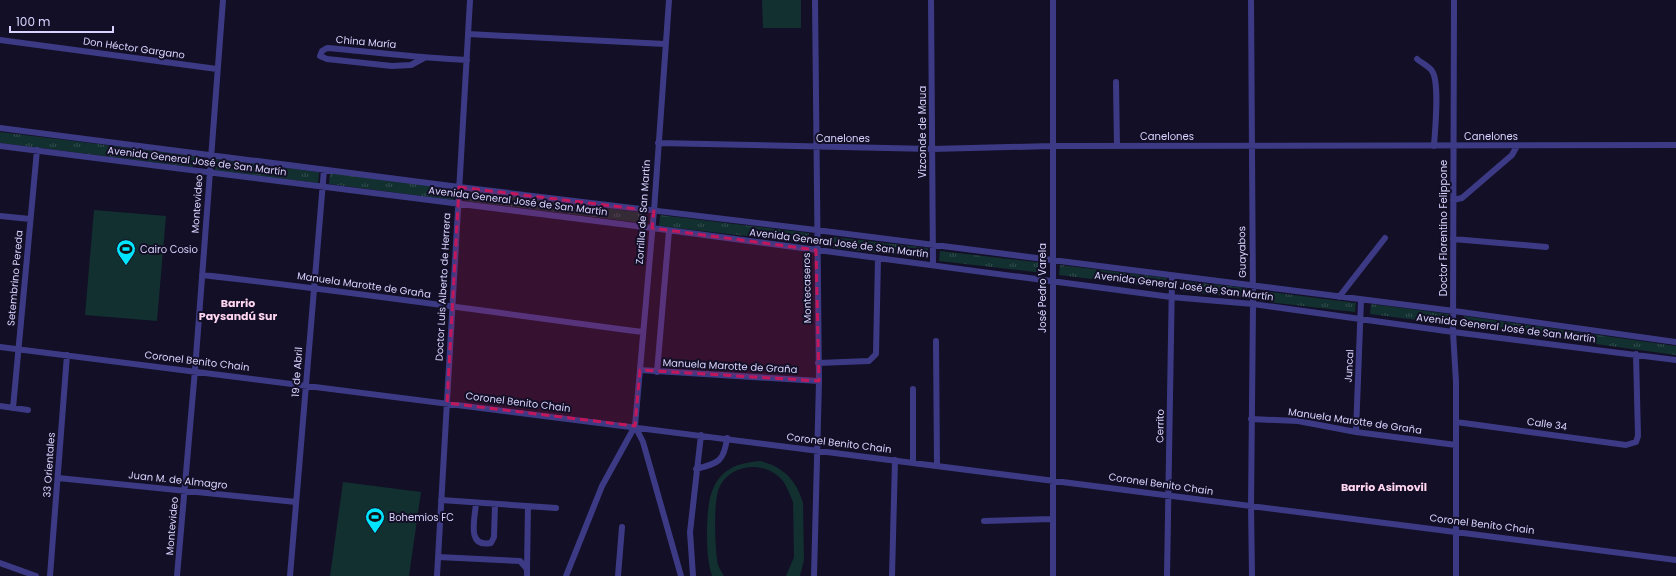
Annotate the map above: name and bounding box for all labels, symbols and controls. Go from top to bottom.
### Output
scale bar [10,8,113,34]
text: 100 m [16,13,50,30]
street label: China María [335,32,397,52]
street label: Don Héctor Gargano [82,33,186,63]
street label: Vizconde de Maua [915,86,930,178]
street label: Canelones [1140,129,1194,144]
street label: Canelones [1464,129,1518,144]
street label: Canelones [816,131,870,146]
street label: Avenida General José de San Martín [106,143,288,179]
street label: Zorrilla de San Martín [632,159,654,265]
street label: Doctor Florentino Felippone [1436,160,1451,296]
street label: Montevideo [187,174,207,234]
street label: Avenida General José de San Martín [427,183,609,219]
street label: Doctor Luis Alberto de Herrera [432,212,454,362]
street label: Avenida General José de San Martín [748,225,930,261]
street label: Guayabos [1234,226,1250,278]
street label: Setembrino Pereda [3,229,27,327]
sports icon: Cairo Cosio [115,238,137,266]
place label: Cairo Cosio [140,242,198,257]
street label: José Pedro Varela [1035,243,1050,333]
street label: Montecaseros [799,252,815,324]
street label: Manuela Marotte de Graña [296,268,432,302]
street label: Avenida General José de San Martín [1093,268,1275,304]
district label: Barrio Paysandú Sur [199,295,277,324]
street label: Avenida General José de San Martín [1415,310,1597,346]
street label: Coronel Benito Chain [144,347,250,375]
street label: 19 de Abril [288,347,306,397]
street label: Juncal [1341,349,1357,383]
street label: Manuela Marotte de Graña [662,355,798,377]
street label: Coronel Benito Chain [465,388,571,416]
street label: Manuela Marotte de Graña [1287,404,1423,438]
street label: Cerrito [1152,409,1168,443]
street label: Calle 34 [1526,414,1568,434]
street label: Coronel Benito Chain [786,429,892,457]
street label: 33 Orientales [39,432,59,498]
street label: Juan M. de Almagro [128,467,228,493]
street label: Coronel Benito Chain [1108,469,1214,499]
district label: Barrio Asimovil [1341,479,1427,495]
street label: Montevideo [162,496,182,556]
sports icon: Bohemios FC [364,506,386,534]
place label: Bohemios FC [389,510,454,525]
street label: Coronel Benito Chain [1429,510,1535,538]

